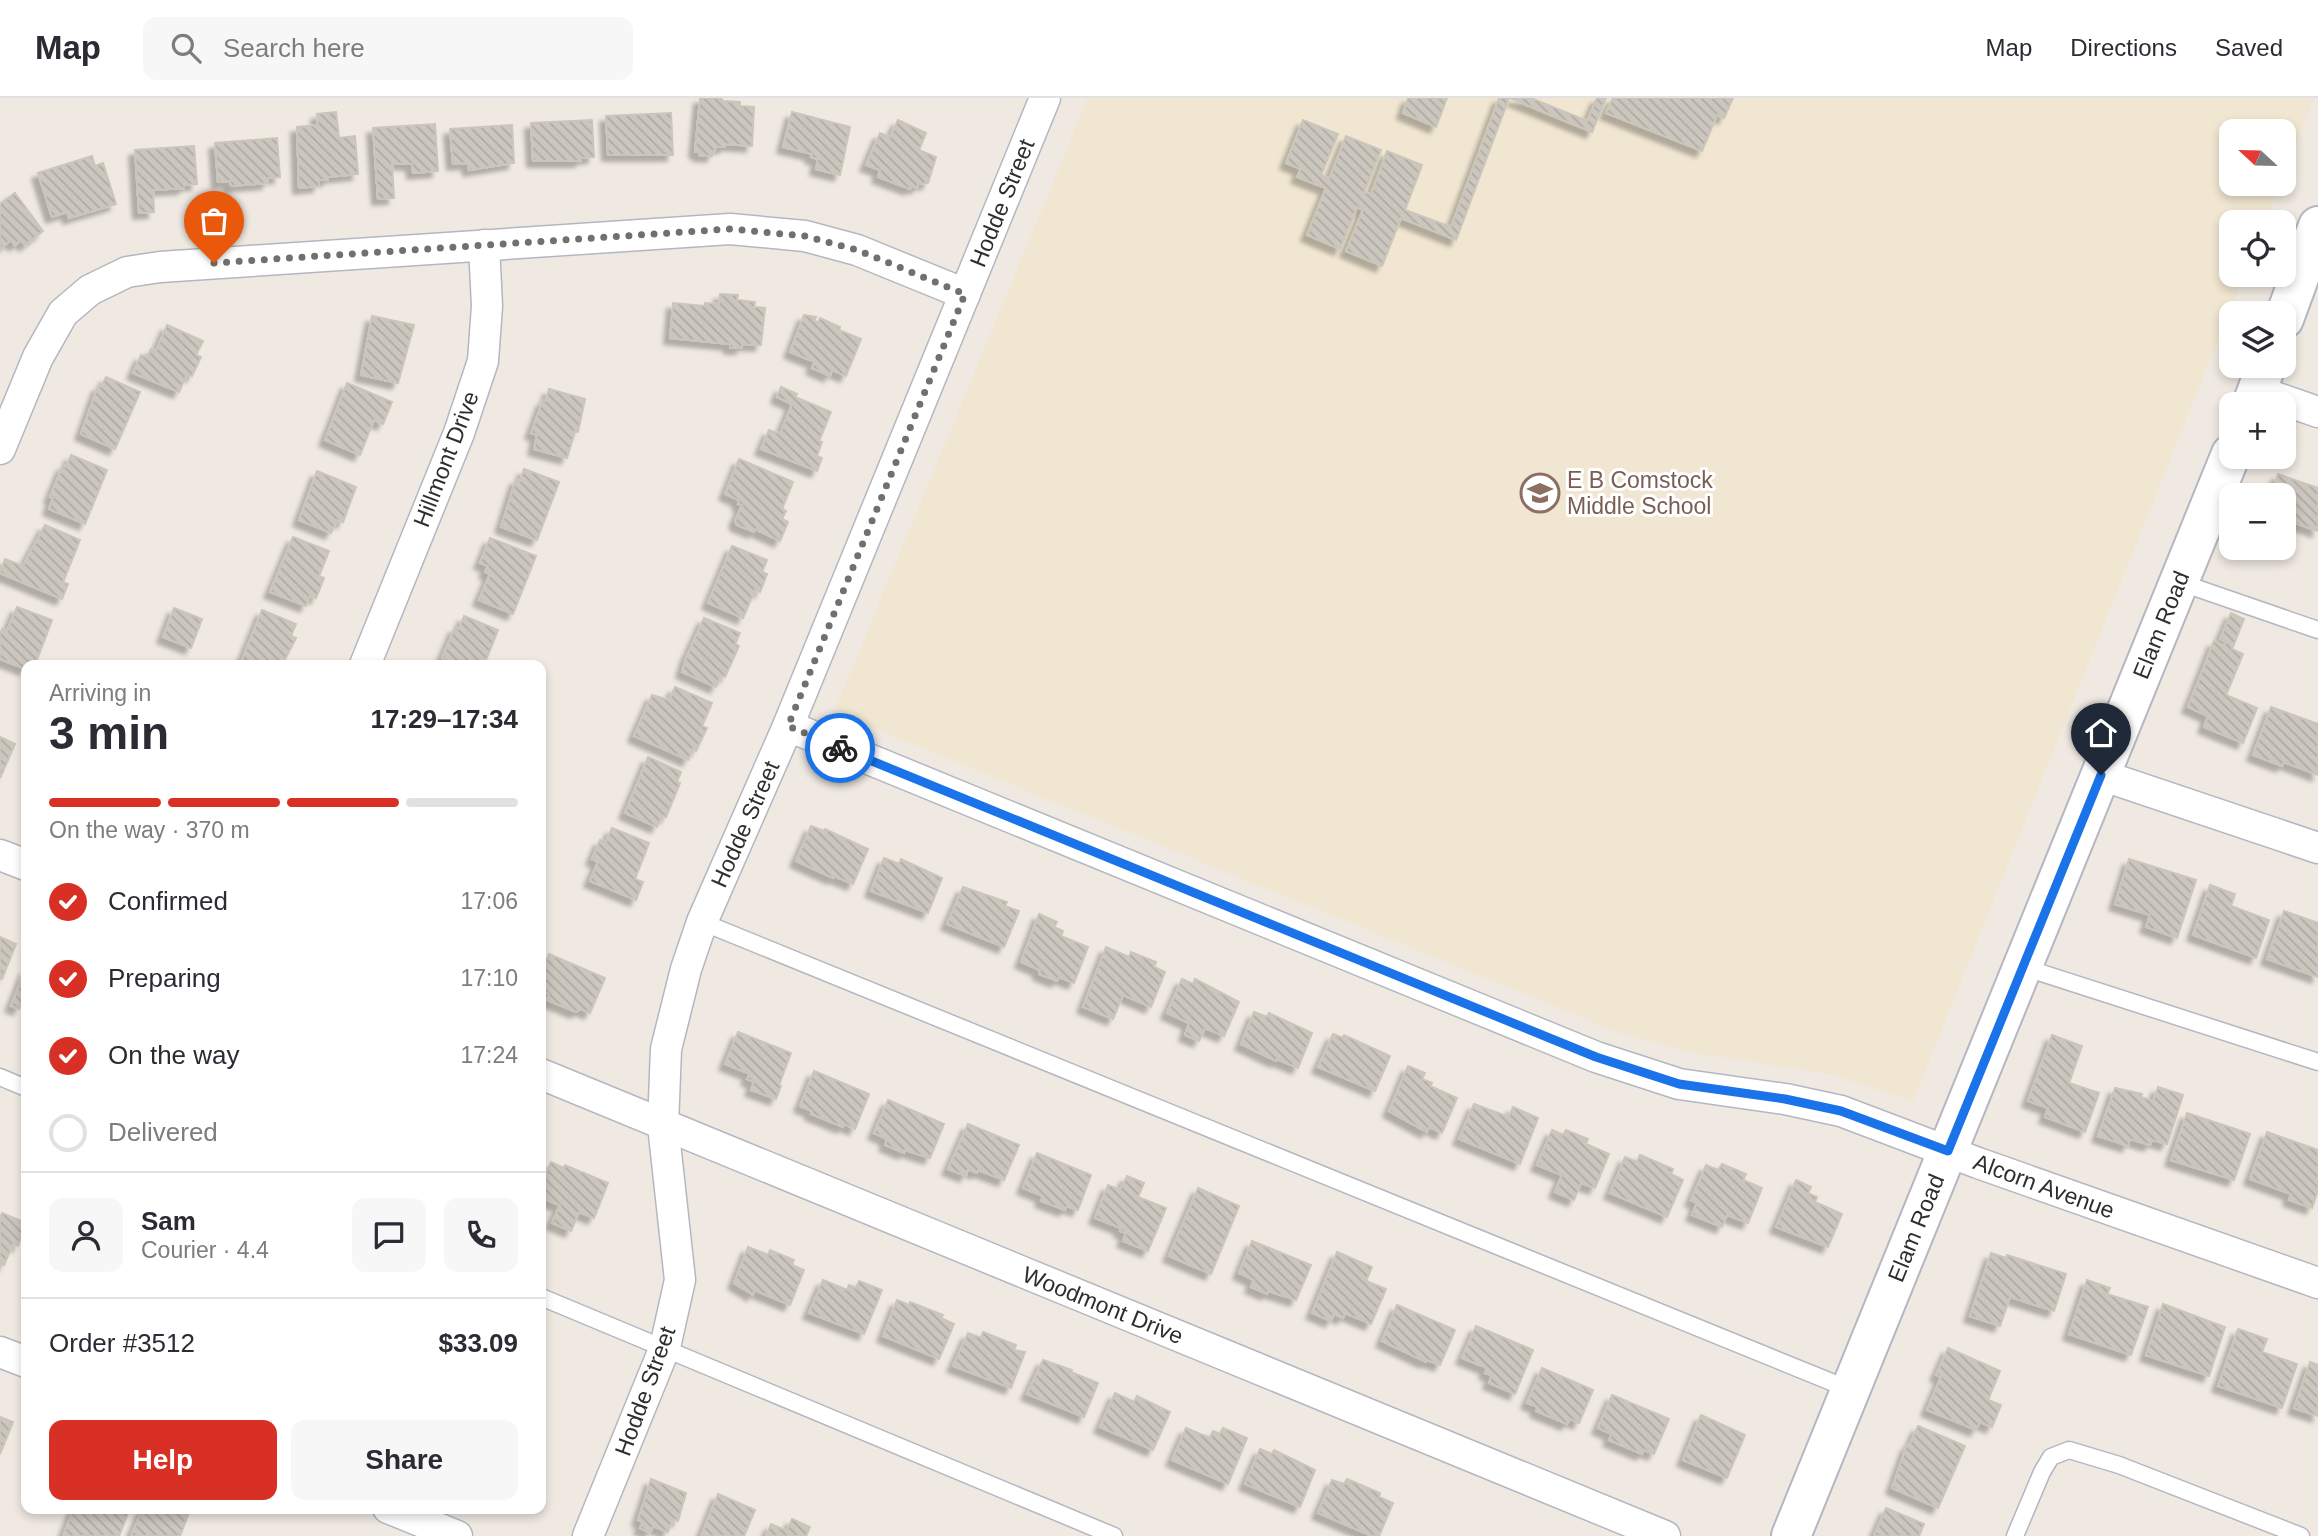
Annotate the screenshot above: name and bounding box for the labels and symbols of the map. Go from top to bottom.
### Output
north arrow [2219,119,2296,196]
street label: Hodde Street [965,135,1040,271]
pin [184,191,244,263]
street label: Hillmont Drive [408,388,484,530]
place label: E B Comstock Middle School [1567,467,1713,519]
school or university icon: E B Comstock Middle School [1519,472,1561,514]
street label: Elam Road [2128,567,2194,683]
pin [2071,703,2131,775]
courier [805,713,875,783]
street label: Hodde Street [706,756,785,891]
street label: Alcorn Avenue [1970,1148,2118,1224]
street label: Elam Road [1883,1170,1949,1286]
street label: Woodmont Drive [1019,1261,1187,1349]
street label: Hodde Street [610,1322,681,1459]

